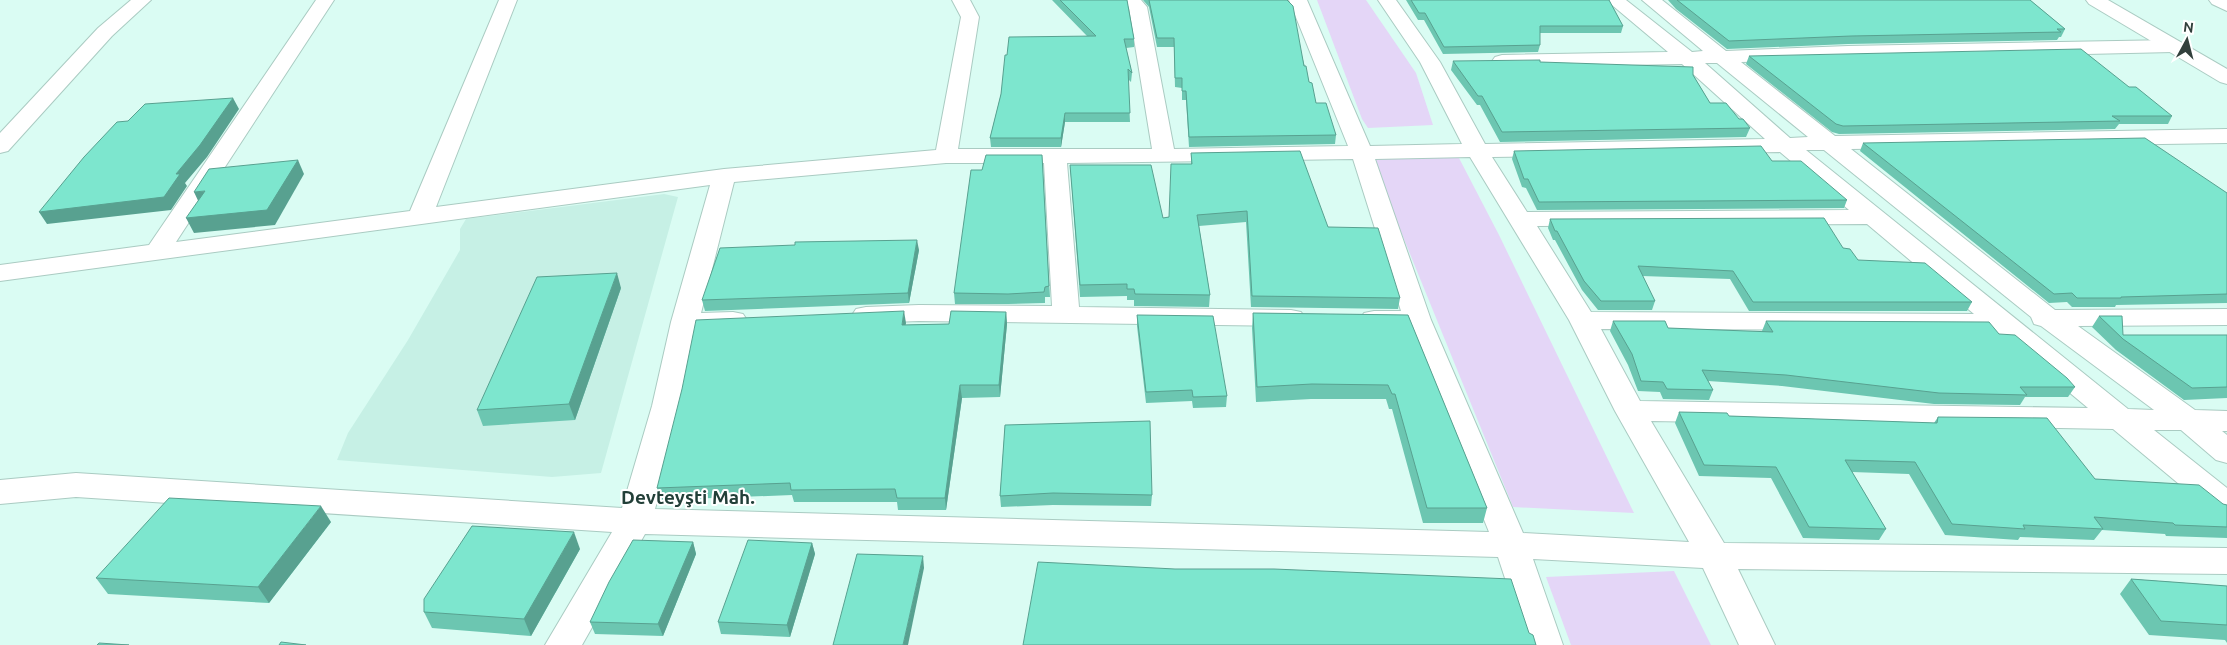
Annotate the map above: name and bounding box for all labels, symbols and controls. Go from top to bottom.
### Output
north arrow [2162,15,2212,65]
text: N [2182,19,2195,36]
district label: Devteyşti Mah. [621,486,755,508]

